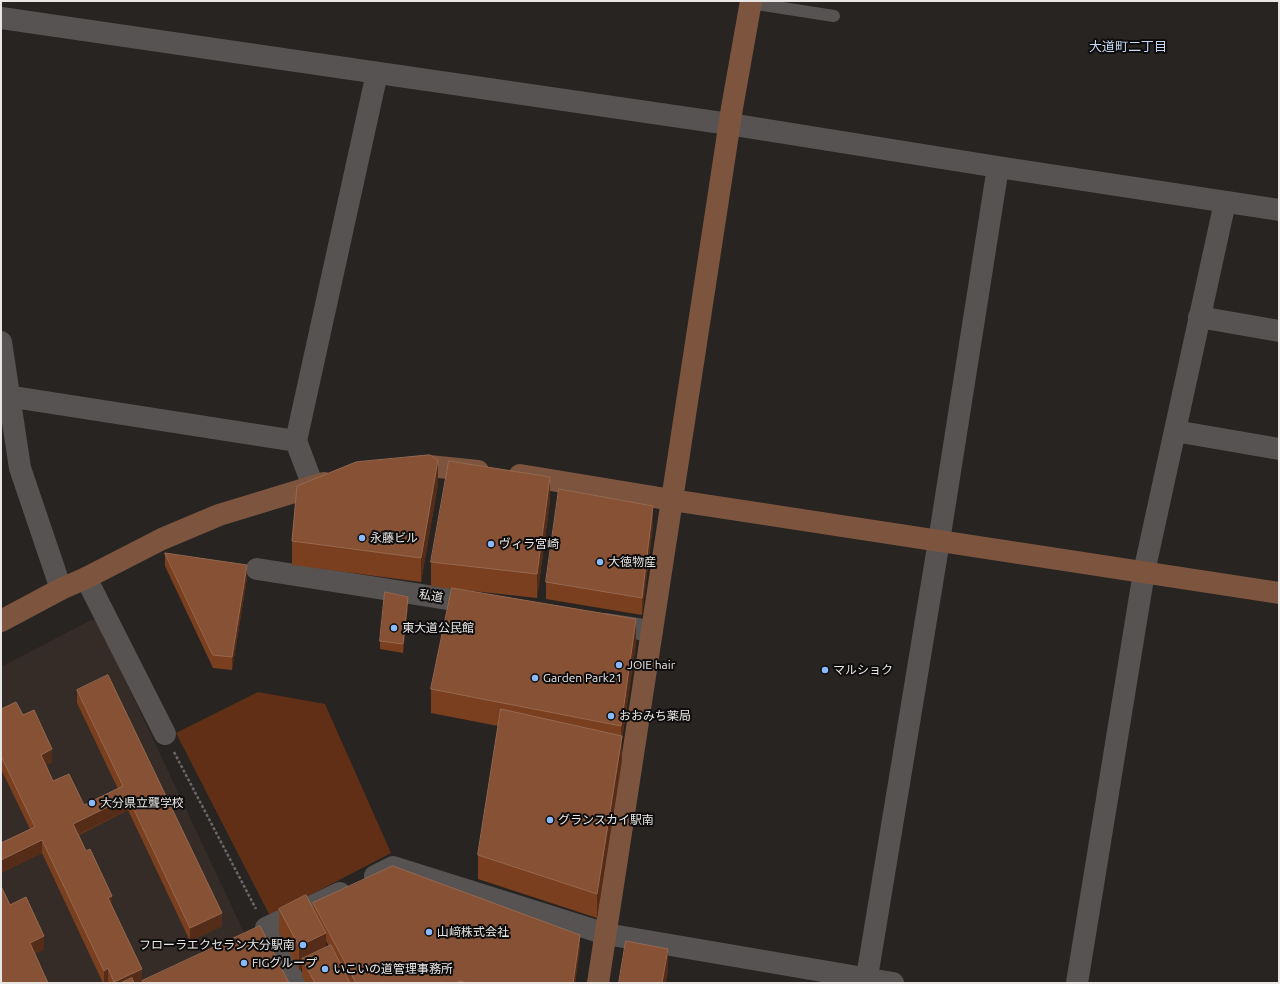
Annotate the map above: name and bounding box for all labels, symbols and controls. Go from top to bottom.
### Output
district label: 大道町二丁目 [1089,39,1167,55]
place label: 永藤ビル [370,531,418,545]
marker: 永藤ビル [357,533,367,543]
place label: ヴィラ宮崎 [499,537,559,551]
marker: ヴィラ宮崎 [486,539,496,549]
place label: 大徳物産 [608,555,656,569]
marker: 大徳物産 [595,557,605,567]
street label: 私道 [418,587,444,605]
place label: 東大道公民館 [402,621,474,635]
marker: 東大道公民館 [389,623,399,633]
place label: JOIE hair [627,658,675,672]
marker: JOIE hair [614,660,624,670]
place label: マルショク [833,663,893,677]
marker: マルショク [820,665,830,675]
place label: Garden Park21 [543,671,622,685]
marker: Garden Park21 [530,673,540,683]
place label: おおみち薬局 [619,709,691,723]
marker: おおみち薬局 [606,711,616,721]
place label: 大分県立聾学校 [100,796,184,810]
marker: 大分県立聾学校 [87,798,97,808]
place label: グランスカイ駅南 [558,813,654,827]
marker: グランスカイ駅南 [545,815,555,825]
place label: 山﨑株式会社 [437,925,509,939]
marker: 山﨑株式会社 [424,927,434,937]
place label: フローラエクセラン大分駅南 [139,938,295,952]
marker: フローラエクセラン大分駅南 [298,940,308,950]
place label: FIGグループ [252,956,317,970]
marker: FIGグループ [239,958,249,968]
place label: いこいの道管理事務所 [333,962,453,976]
marker: いこいの道管理事務所 [320,964,330,974]

